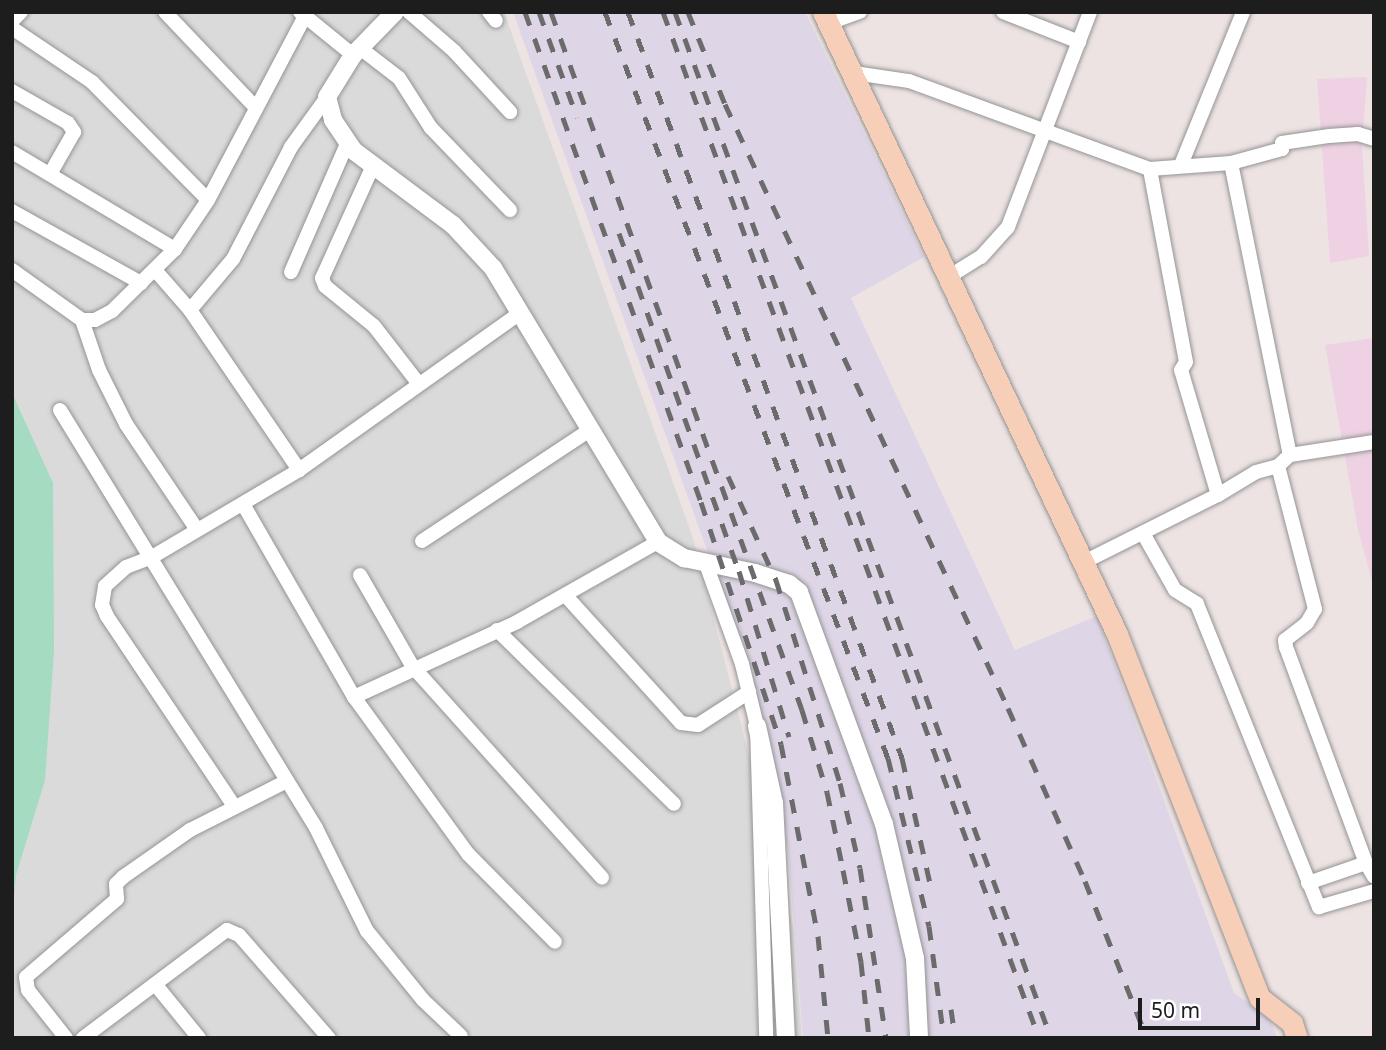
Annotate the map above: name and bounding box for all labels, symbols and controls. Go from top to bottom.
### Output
scale bar [1141,984,1264,1028]
text: 50 m [1151,996,1200,1024]

